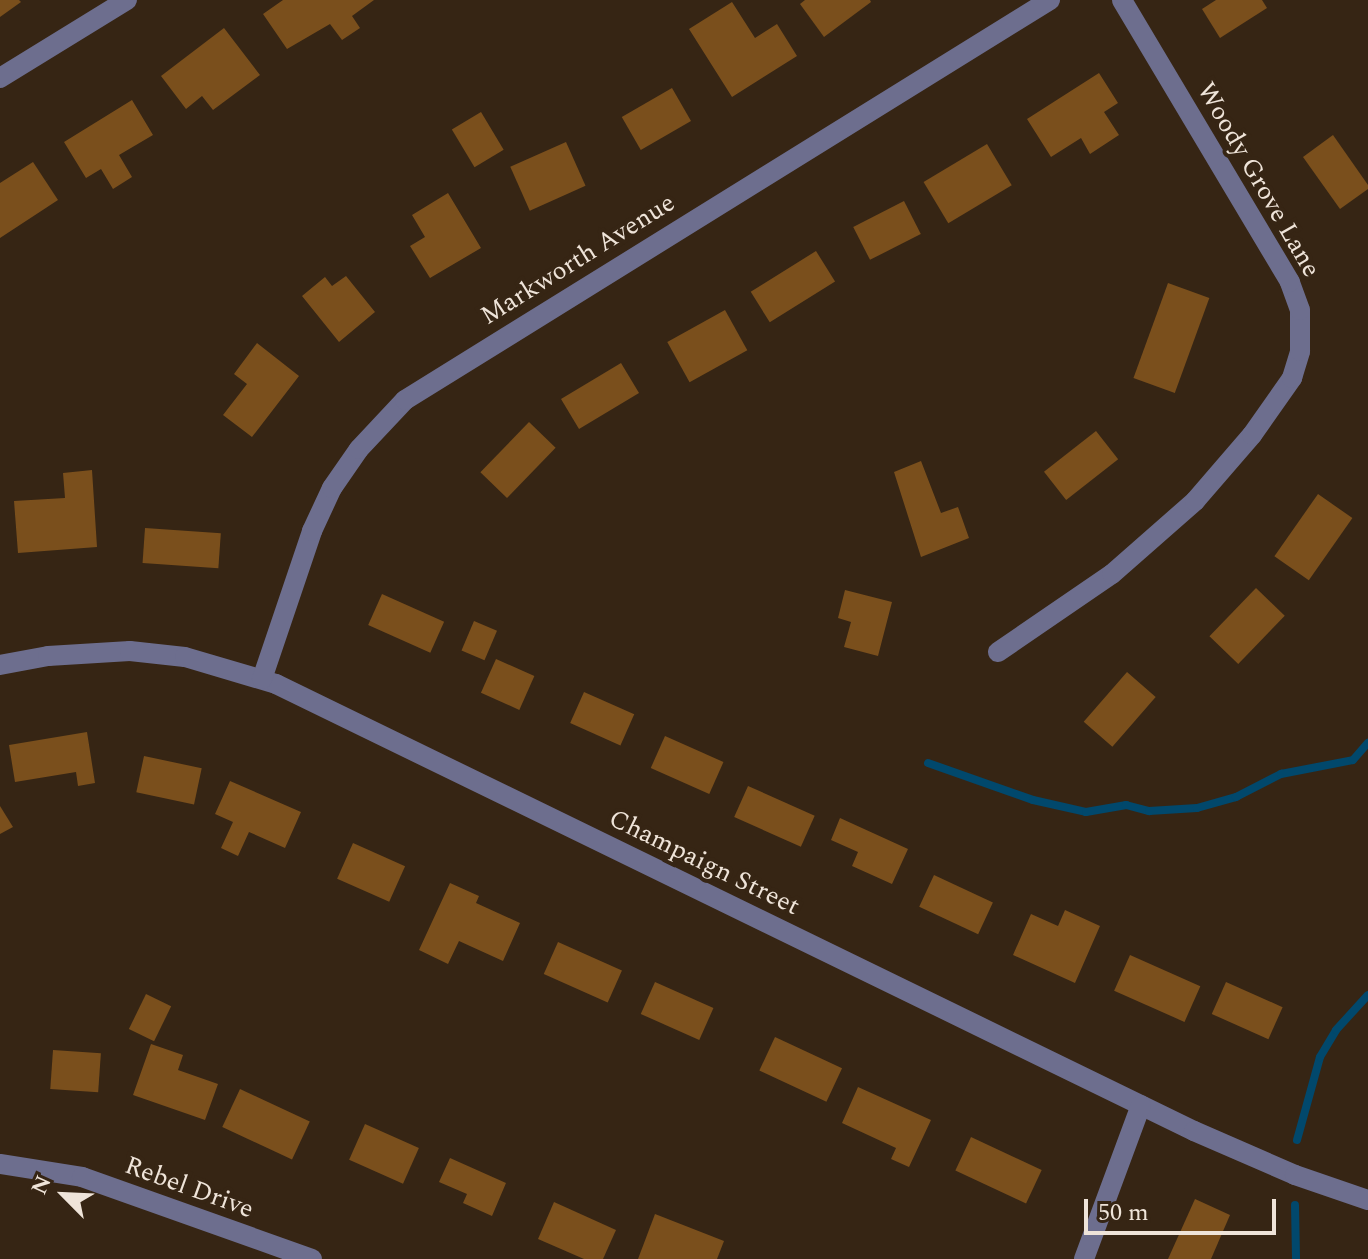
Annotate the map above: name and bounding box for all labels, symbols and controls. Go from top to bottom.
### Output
street label: Woody Grove Lane [1190,77,1326,283]
street label: Markworth Avenue [475,188,681,332]
street label: Champaign Street [603,803,805,923]
street label: Rebel Drive [120,1150,258,1226]
north arrow [24,1155,104,1235]
text: N [23,1170,60,1200]
scale bar [1088,1183,1280,1233]
text: 50 m [1098,1195,1149,1231]

